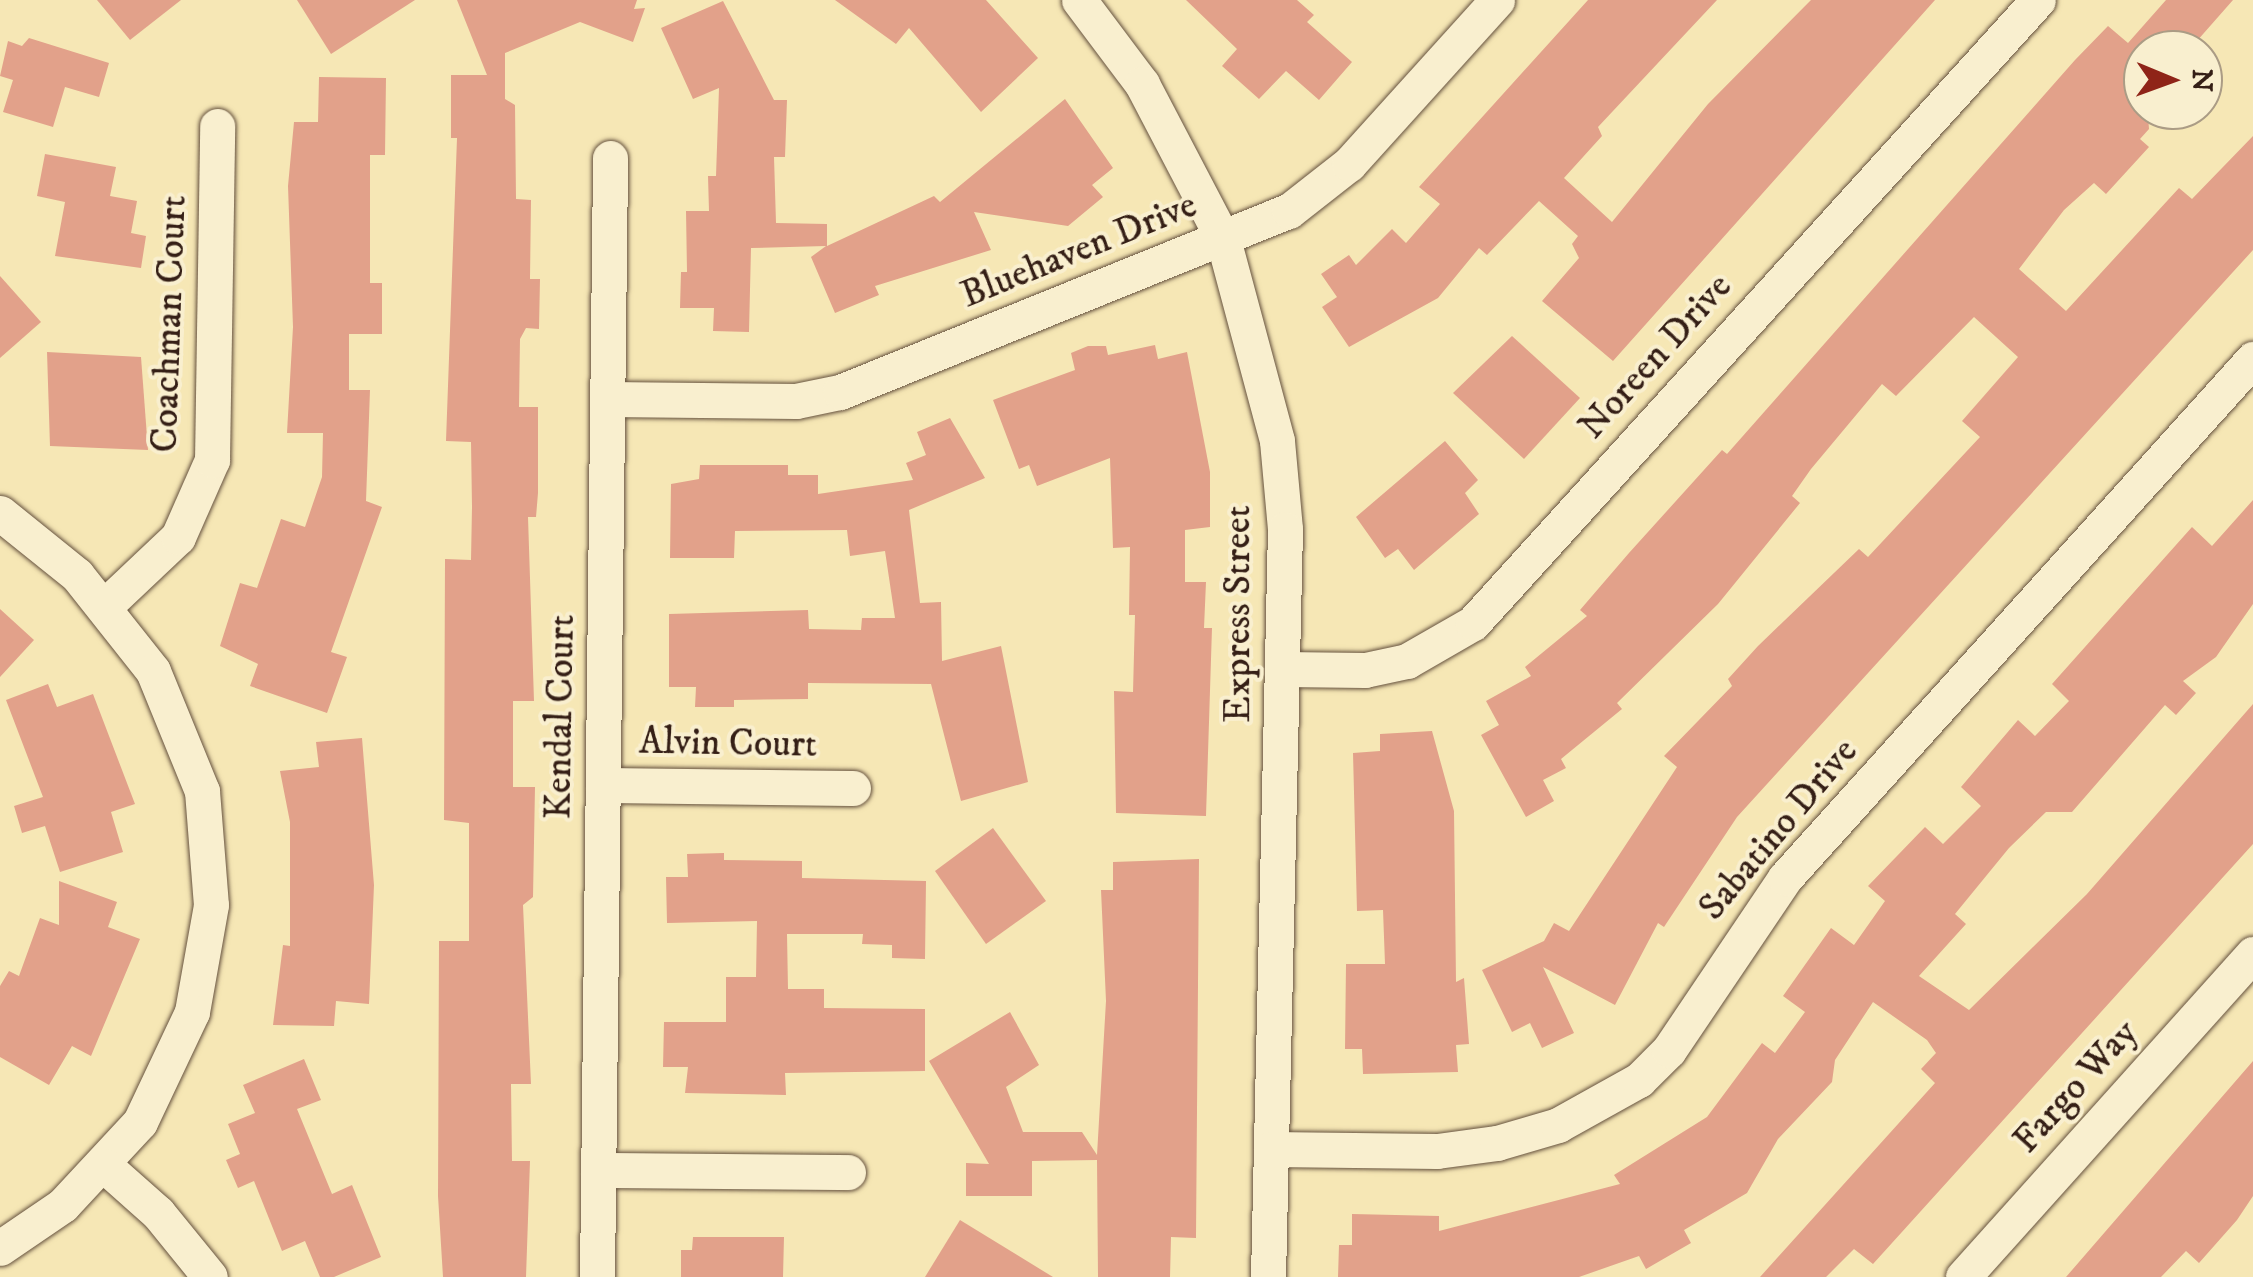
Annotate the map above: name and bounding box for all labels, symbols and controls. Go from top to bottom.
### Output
north arrow [2123,30,2223,130]
text: N [2184,69,2219,92]
street label: Bluehaven Drive [954,183,1204,319]
street label: Coachman Court [143,195,197,453]
street label: Noreen Drive [1570,265,1742,449]
street label: Express Street [1216,505,1262,723]
street label: Kendal Court [536,614,586,820]
street label: Alvin Court [638,720,818,768]
street label: Sabatino Drive [1690,730,1868,930]
street label: Fargo Way [2004,1011,2148,1163]

